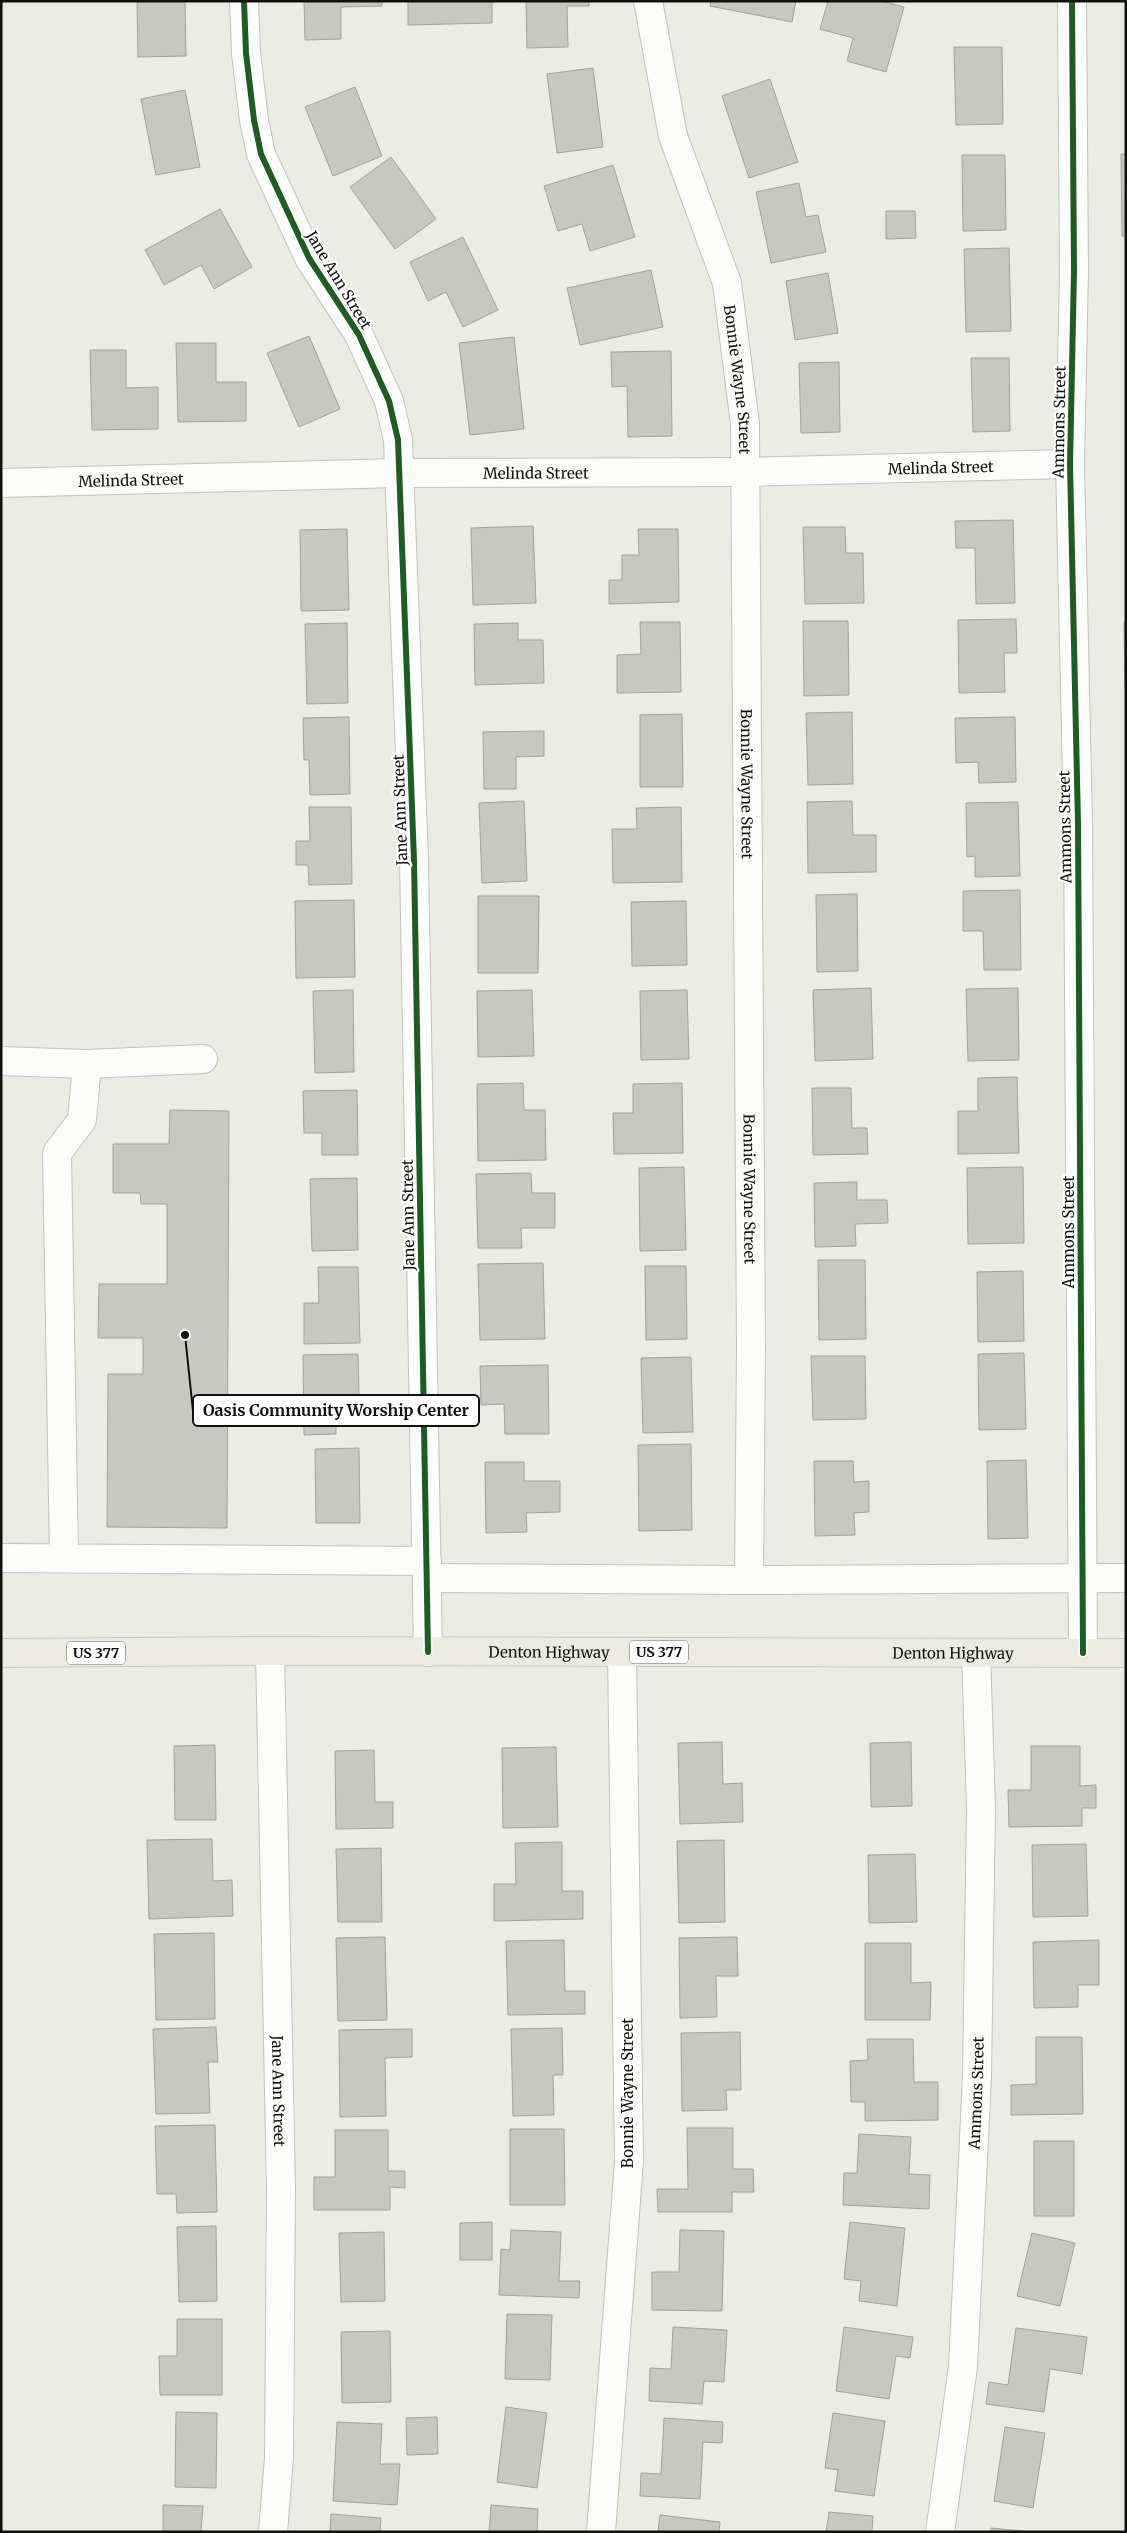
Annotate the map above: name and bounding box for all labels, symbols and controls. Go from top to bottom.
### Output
street label: Jane Ann Street [302,226,376,333]
street label: Bonnie Wayne Street [720,303,755,454]
street label: Ammons Street [1048,365,1069,480]
street label: Melinda Street [888,456,994,478]
street label: Melinda Street [483,463,589,482]
street label: Melinda Street [78,469,184,491]
street label: Bonnie Wayne Street [737,709,757,859]
street label: Jane Ann Street [389,754,411,867]
street label: Ammons Street [1055,770,1076,885]
street label: Bonnie Wayne Street [740,1114,760,1264]
street label: Jane Ann Street [398,1159,418,1272]
street label: Ammons Street [1059,1175,1078,1289]
callout: Oasis Community Worship Center [193,1395,479,1426]
text: Oasis Community Worship Center [203,1400,470,1420]
road number: US 377 [630,1640,688,1664]
road number: US 377 [67,1642,125,1665]
street label: Denton Highway [488,1642,610,1661]
street label: Denton Highway [892,1643,1014,1662]
street label: Bonnie Wayne Street [618,2018,637,2168]
street label: Jane Ann Street [268,2034,290,2147]
street label: Ammons Street [964,2036,987,2151]

